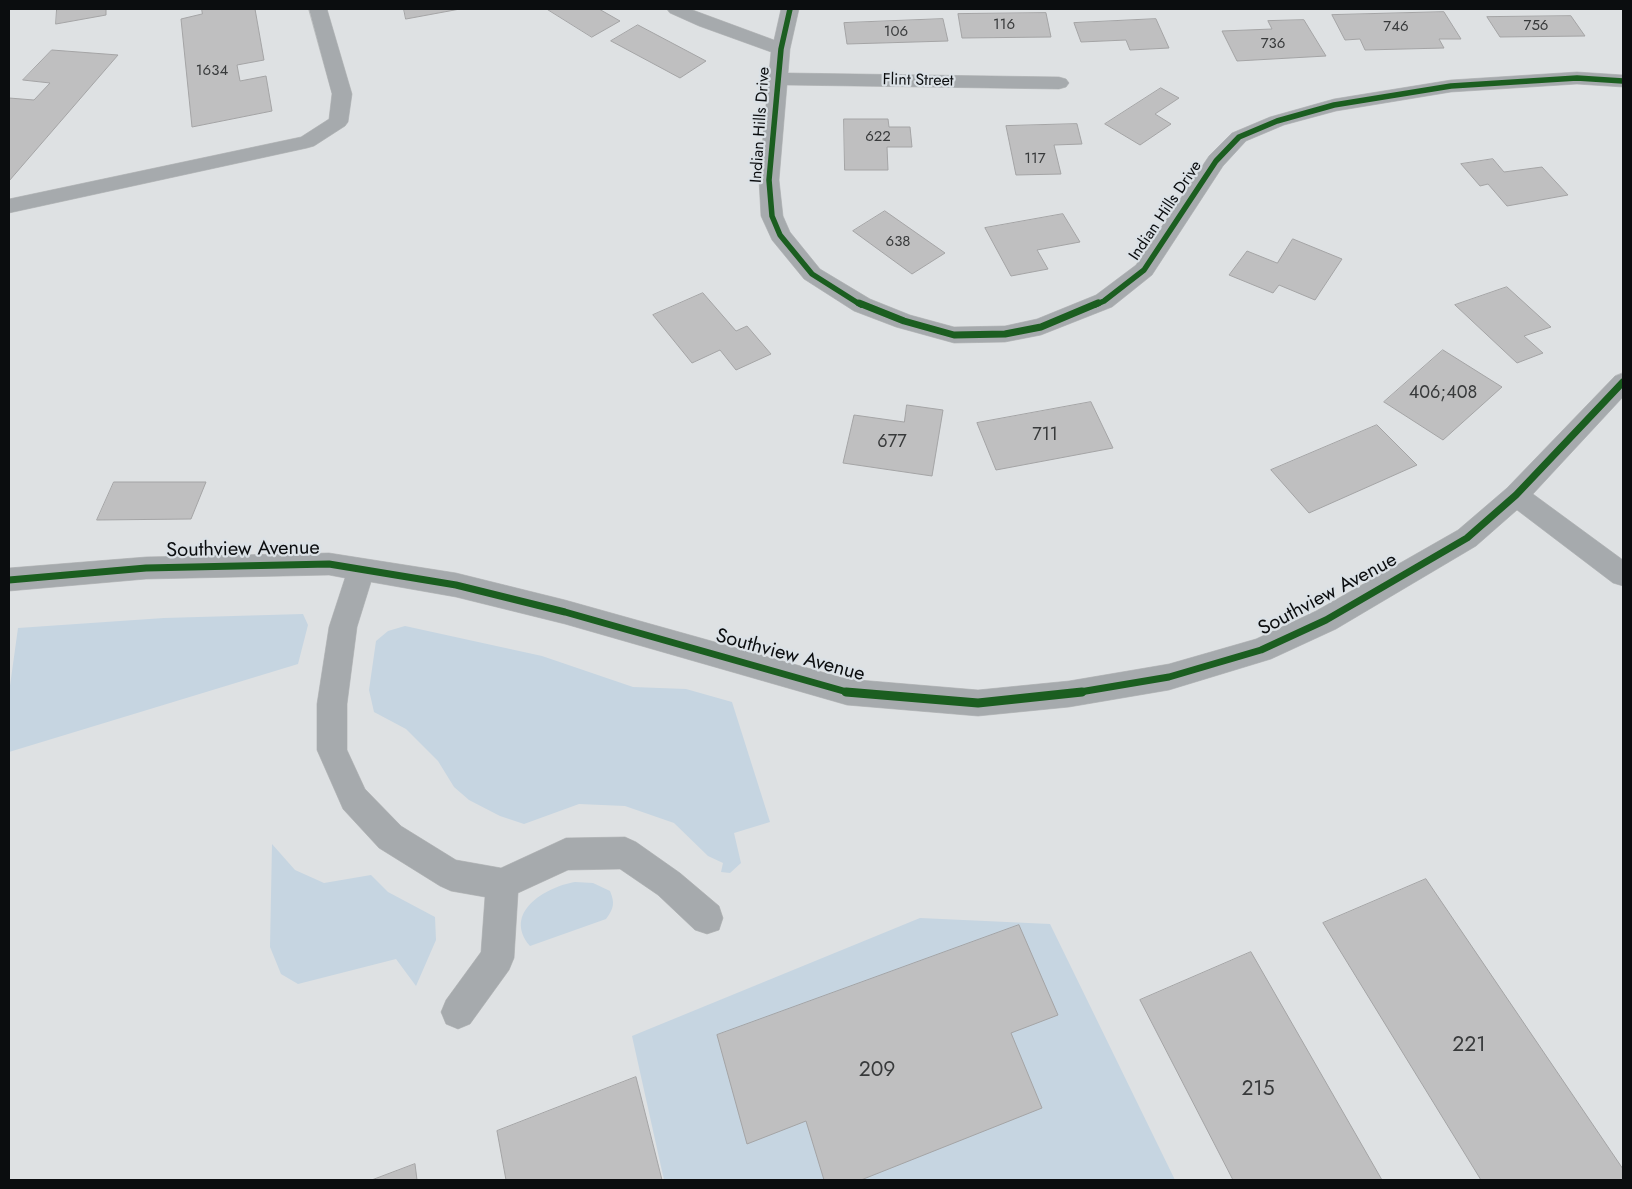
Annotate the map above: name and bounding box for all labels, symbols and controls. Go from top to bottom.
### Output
house number: 116 [993,16,1015,34]
house number: 756 [1524,17,1548,35]
house number: 746 [1383,18,1409,36]
house number: 106 [884,23,908,41]
house number: 736 [1261,35,1285,53]
house number: 1634 [196,62,228,80]
street label: Indian Hills Drive [747,66,775,184]
street label: Flint Street [882,71,954,91]
house number: 622 [865,128,891,146]
house number: 117 [1024,150,1046,168]
street label: Indian Hills Drive [1126,157,1206,265]
house number: 638 [885,233,911,251]
house number: 406;408 [1409,383,1477,405]
house number: 711 [1032,425,1058,447]
house number: 677 [877,432,907,454]
street label: Southview Avenue [166,537,320,563]
street label: Southview Avenue [1255,548,1401,642]
street label: Southview Avenue [713,625,867,687]
house number: 221 [1452,1033,1486,1059]
house number: 209 [859,1058,895,1084]
house number: 215 [1241,1077,1275,1103]

